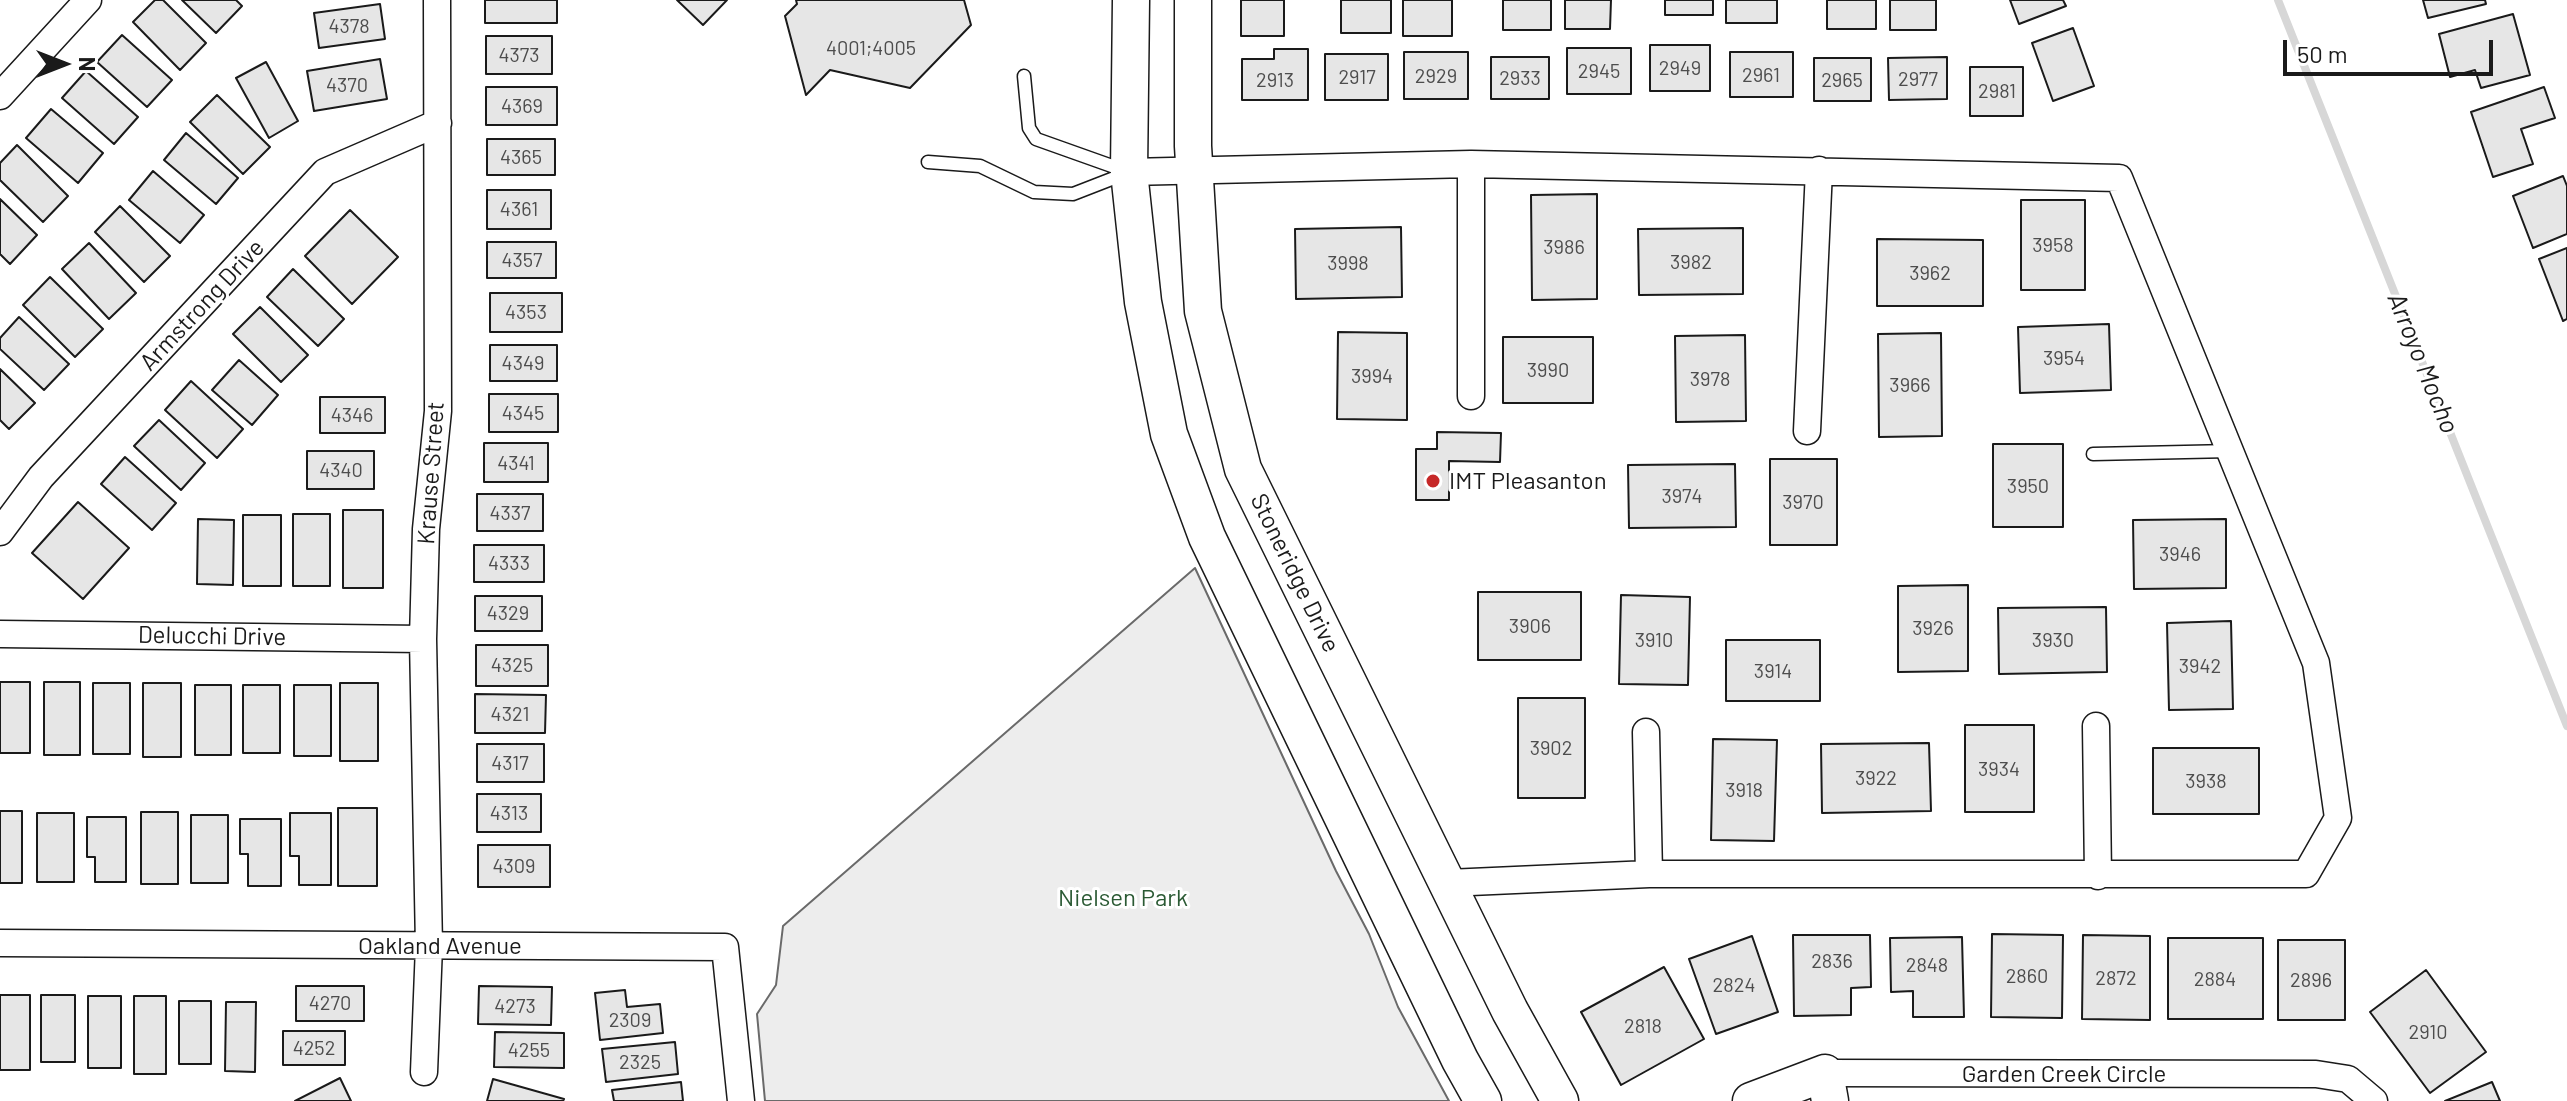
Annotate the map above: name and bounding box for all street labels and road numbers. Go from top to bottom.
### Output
street label: Armstrong Drive [134,233,270,377]
street label: Krause Street [412,401,450,545]
street label: Stoneridge Drive [1244,489,1346,657]
street label: Delucchi Drive [138,620,286,652]
street label: Oakland Avenue [358,932,522,960]
street label: Garden Creek Circle [1962,1060,2166,1088]

